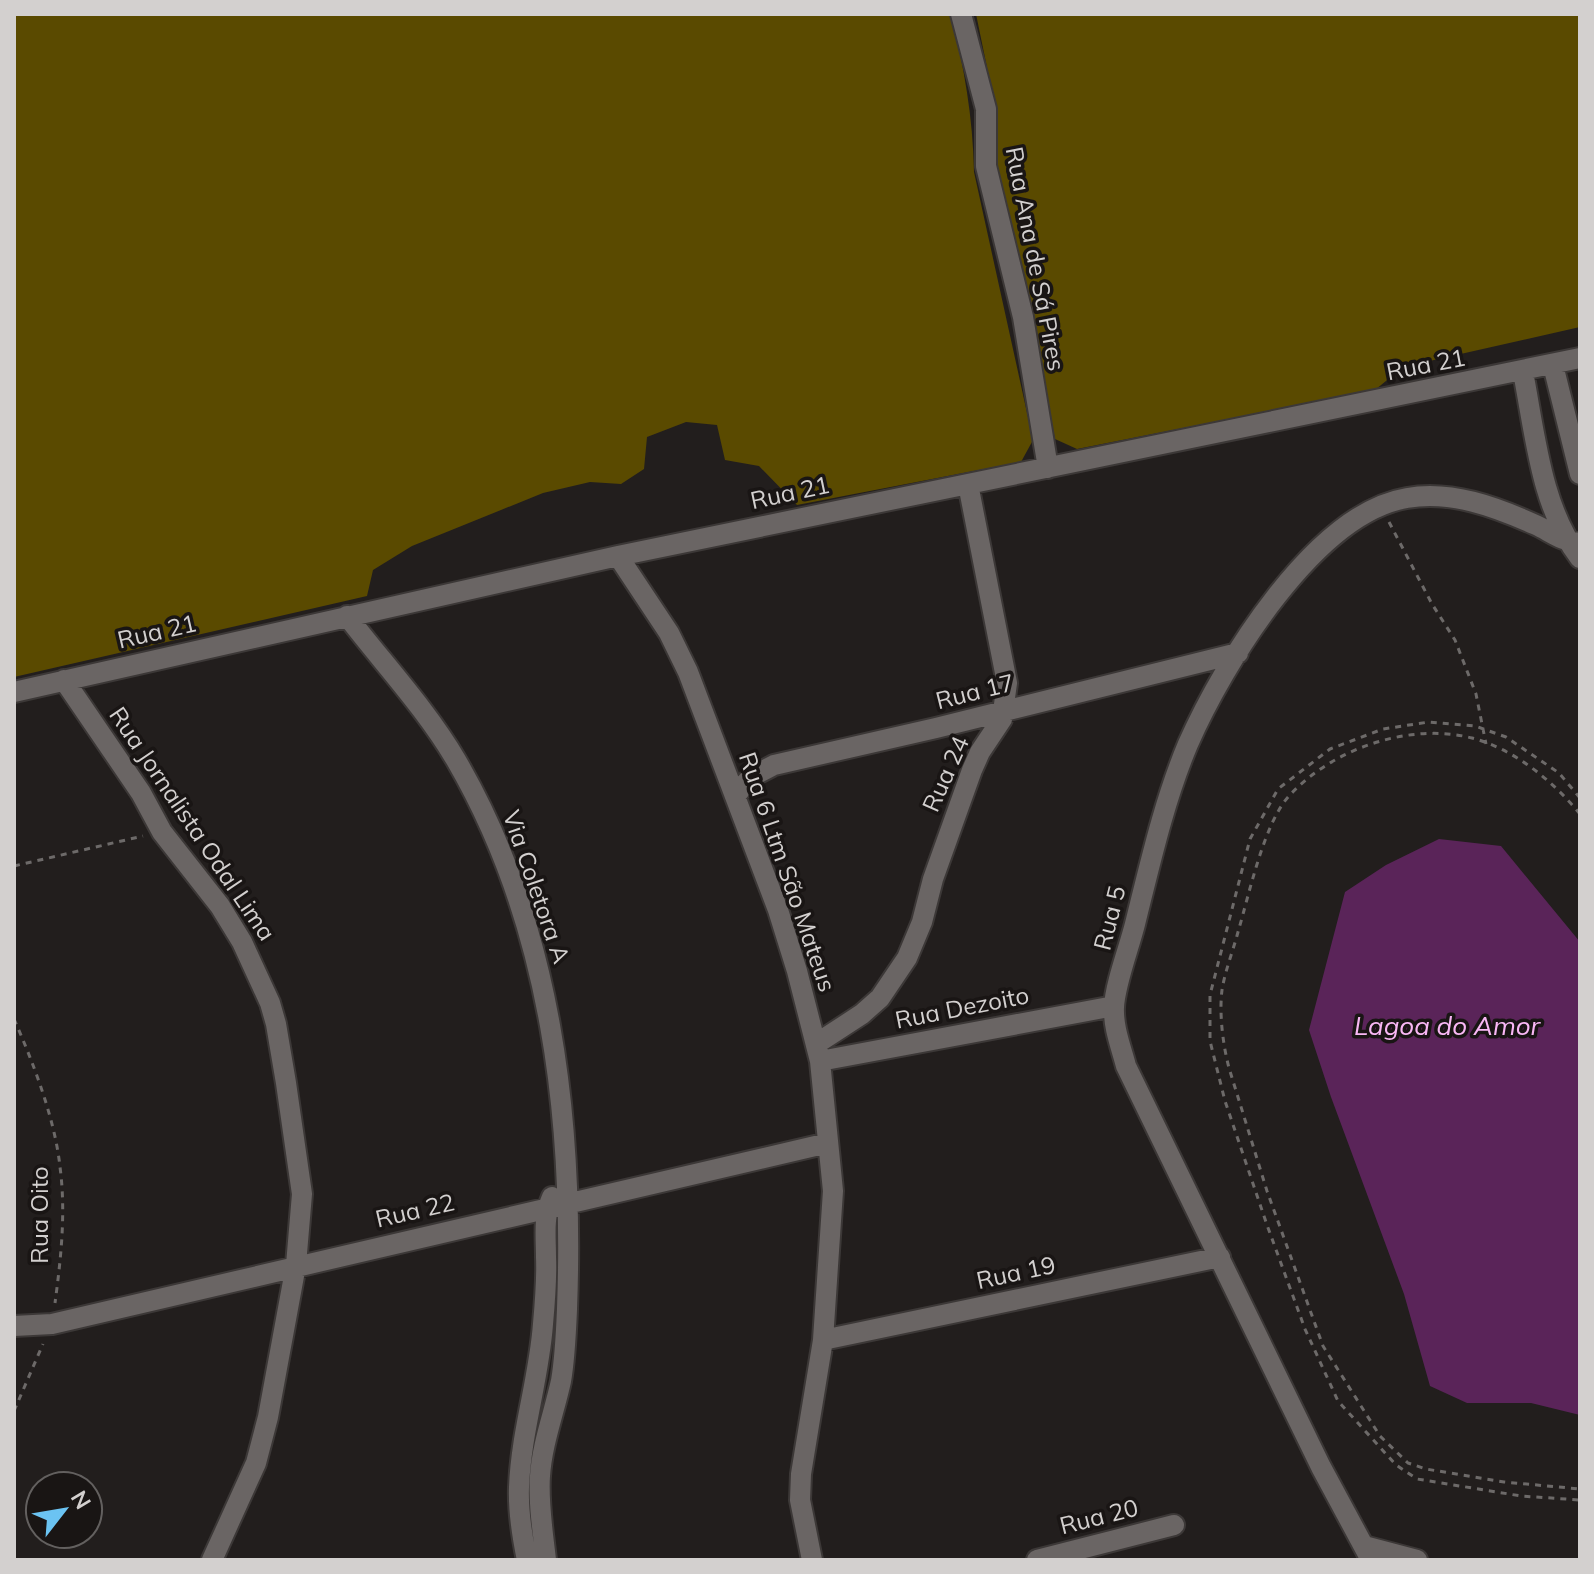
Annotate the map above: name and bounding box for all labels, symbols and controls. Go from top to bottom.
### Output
street label: Rua Ana de Sá Pires [1000,144,1072,373]
street label: Rua 21 [1384,342,1468,386]
street label: Rua 21 [748,469,832,515]
street label: Rua 21 [114,607,199,655]
street label: Rua 17 [932,667,1017,715]
street label: Rua Jornalista Odal Lima [103,701,282,946]
street label: Rua 24 [915,731,975,816]
street label: Rua 6 Ltm São Mateus [733,748,843,995]
street label: Via Coletora A [497,806,577,968]
street label: Rua 5 [1087,882,1132,953]
street label: Rua Dezoito [892,979,1031,1035]
water label: Lagoa do Amor [1354,1009,1542,1042]
street label: Rua Oito [24,1166,54,1264]
street label: Rua 22 [372,1186,457,1234]
street label: Rua 19 [974,1249,1058,1295]
north arrow [24,1470,104,1550]
text: N [65,1485,97,1514]
street label: Rua 20 [1056,1492,1141,1540]

